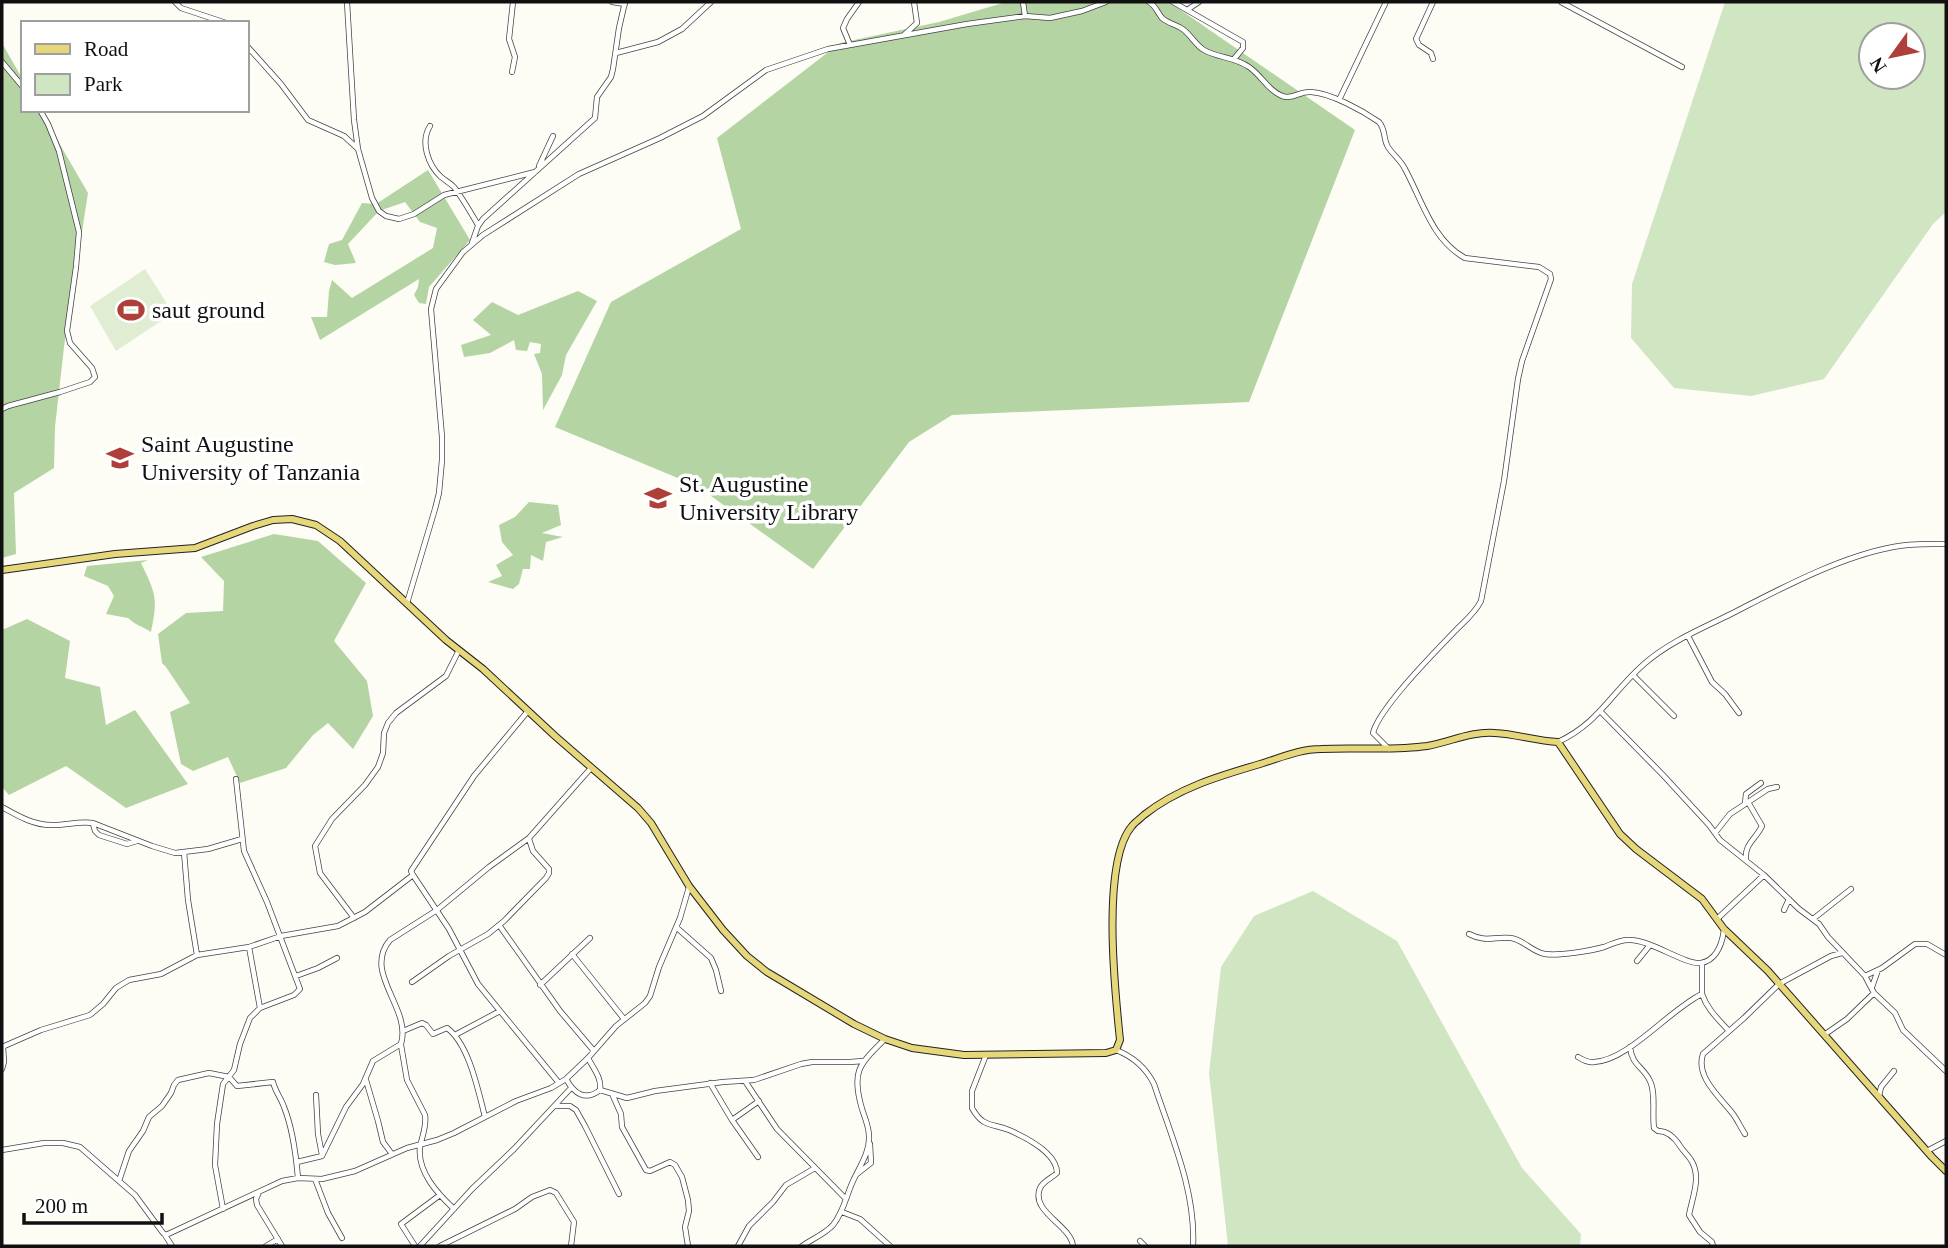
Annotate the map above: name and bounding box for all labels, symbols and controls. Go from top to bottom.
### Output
legend [21,21,248,112]
north arrow [1857,21,1927,91]
text: Road [84,37,129,61]
text: N [1865,53,1891,76]
text: Park [84,72,123,96]
sports icon: saut ground [116,295,146,325]
place label: saut ground [152,297,265,323]
place label: Saint Augustine University of Tanzania [141,431,360,485]
school or university icon: Saint Augustine University of Tanzania [105,443,135,473]
place label: St. Augustine University Library [679,471,858,525]
school or university icon: St. Augustine University Library [643,483,673,513]
scale bar [24,1182,163,1226]
text: 200 m [35,1194,88,1218]

